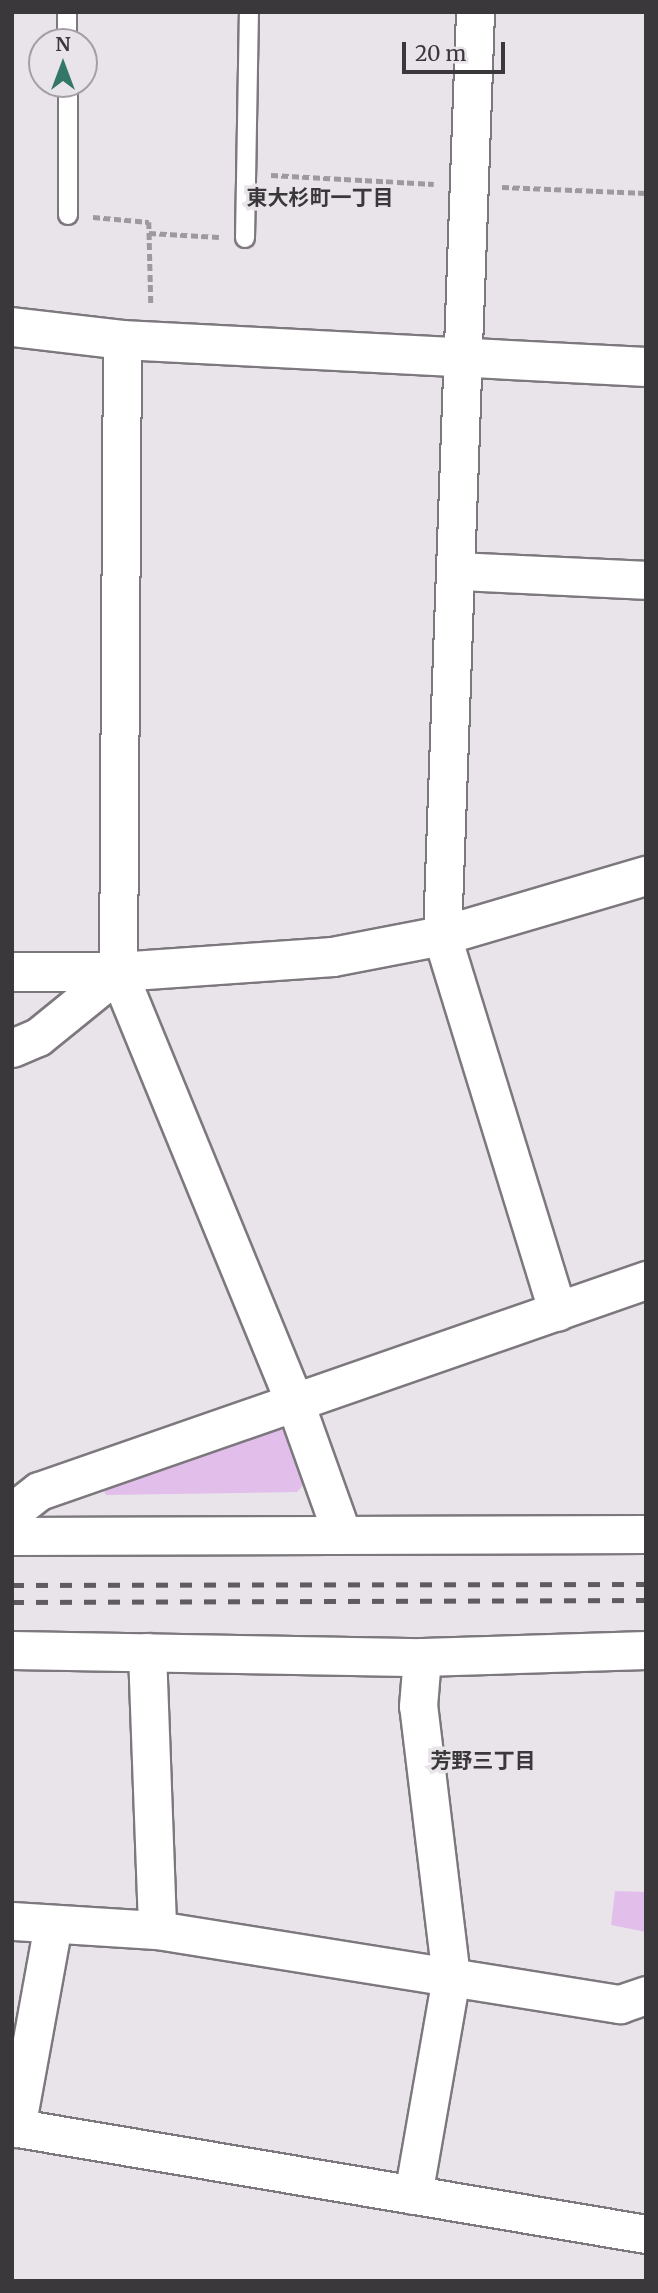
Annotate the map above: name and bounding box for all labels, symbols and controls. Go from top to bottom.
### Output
north arrow [28,28,98,98]
scale bar [406,28,509,72]
text: N [55,32,71,56]
text: 20 m [415,40,466,67]
district label: 東大杉町一丁目 [247,185,393,211]
district label: 芳野三丁目 [431,1748,535,1774]

